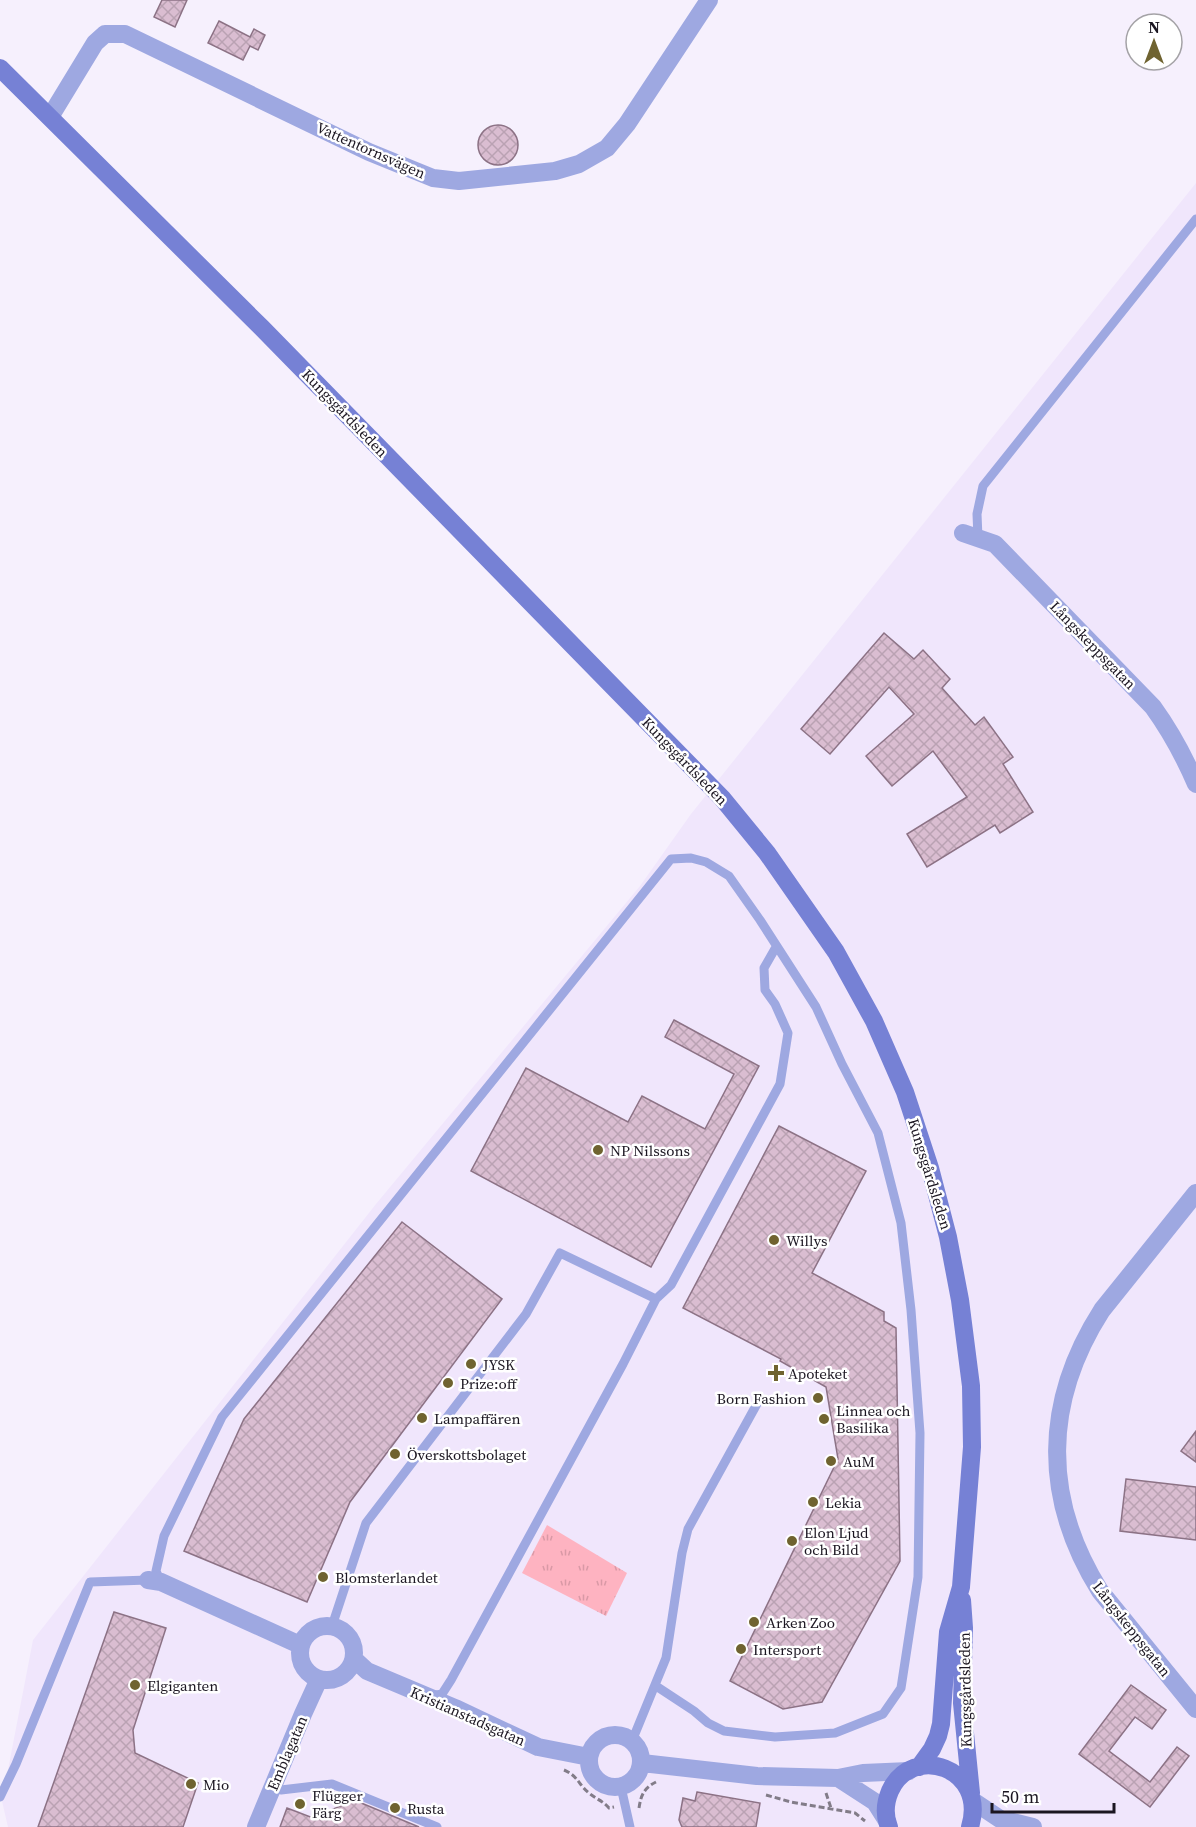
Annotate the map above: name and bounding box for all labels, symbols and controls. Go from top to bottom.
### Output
north arrow [1124,12,1184,72]
text: N [1148,16,1160,38]
street label: Vattentornsvägen [313,117,429,183]
street label: Kungsgårdsleden [297,364,393,462]
street label: Långskeppsgatan [1045,596,1141,694]
street label: Kungsgårdsleden [637,712,733,810]
street label: Kungsgårdsleden [903,1116,957,1232]
place label: NP Nilssons [610,1140,690,1161]
marker: NP Nilssons [591,1143,605,1157]
place label: Willys [786,1230,827,1251]
marker: Willys [767,1233,781,1247]
place label: JYSK [482,1354,515,1375]
marker: JYSK [464,1357,478,1371]
place label: Apoteket [788,1363,847,1384]
marker: Apoteket [769,1366,783,1380]
place label: Prize:off [460,1373,518,1394]
marker: Prize:off [441,1376,455,1390]
place label: Born Fashion [717,1388,806,1409]
marker: Born Fashion [811,1391,825,1405]
place label: Linnea och Basilika [836,1400,911,1438]
place label: Lampaffären [434,1408,521,1429]
marker: Lampaffären [415,1411,429,1425]
marker: Linnea och Basilika [817,1412,831,1426]
place label: Överskottsbolaget [407,1444,526,1465]
marker: Överskottsbolaget [388,1447,402,1461]
place label: AuM [843,1451,875,1472]
marker: AuM [824,1454,838,1468]
place label: Lekia [825,1492,862,1513]
marker: Lekia [806,1495,820,1509]
place label: Elon Ljud och Bild [804,1522,869,1560]
marker: Elon Ljud och Bild [785,1534,799,1548]
place label: Blomsterlandet [335,1567,438,1588]
marker: Blomsterlandet [316,1570,330,1584]
street label: Långskeppsgatan [1088,1577,1176,1681]
place label: Arken Zoo [766,1612,835,1633]
marker: Arken Zoo [747,1615,761,1629]
street label: Kungsgårdsleden [953,1632,977,1748]
place label: Intersport [753,1639,821,1660]
marker: Intersport [734,1642,748,1656]
place label: Elgiganten [147,1675,218,1696]
marker: Elgiganten [128,1678,142,1692]
street label: Kristianstadsgatan [407,1681,529,1751]
street label: Emblagatan [262,1712,312,1794]
place label: Mio [203,1774,229,1795]
scale bar [992,1776,1114,1814]
marker: Mio [184,1777,198,1791]
text: 50 m [1001,1784,1039,1809]
place label: Flügger Färg [312,1785,364,1823]
marker: Flügger Färg [293,1797,307,1811]
place label: Rusta [407,1798,445,1819]
marker: Rusta [388,1801,402,1815]

